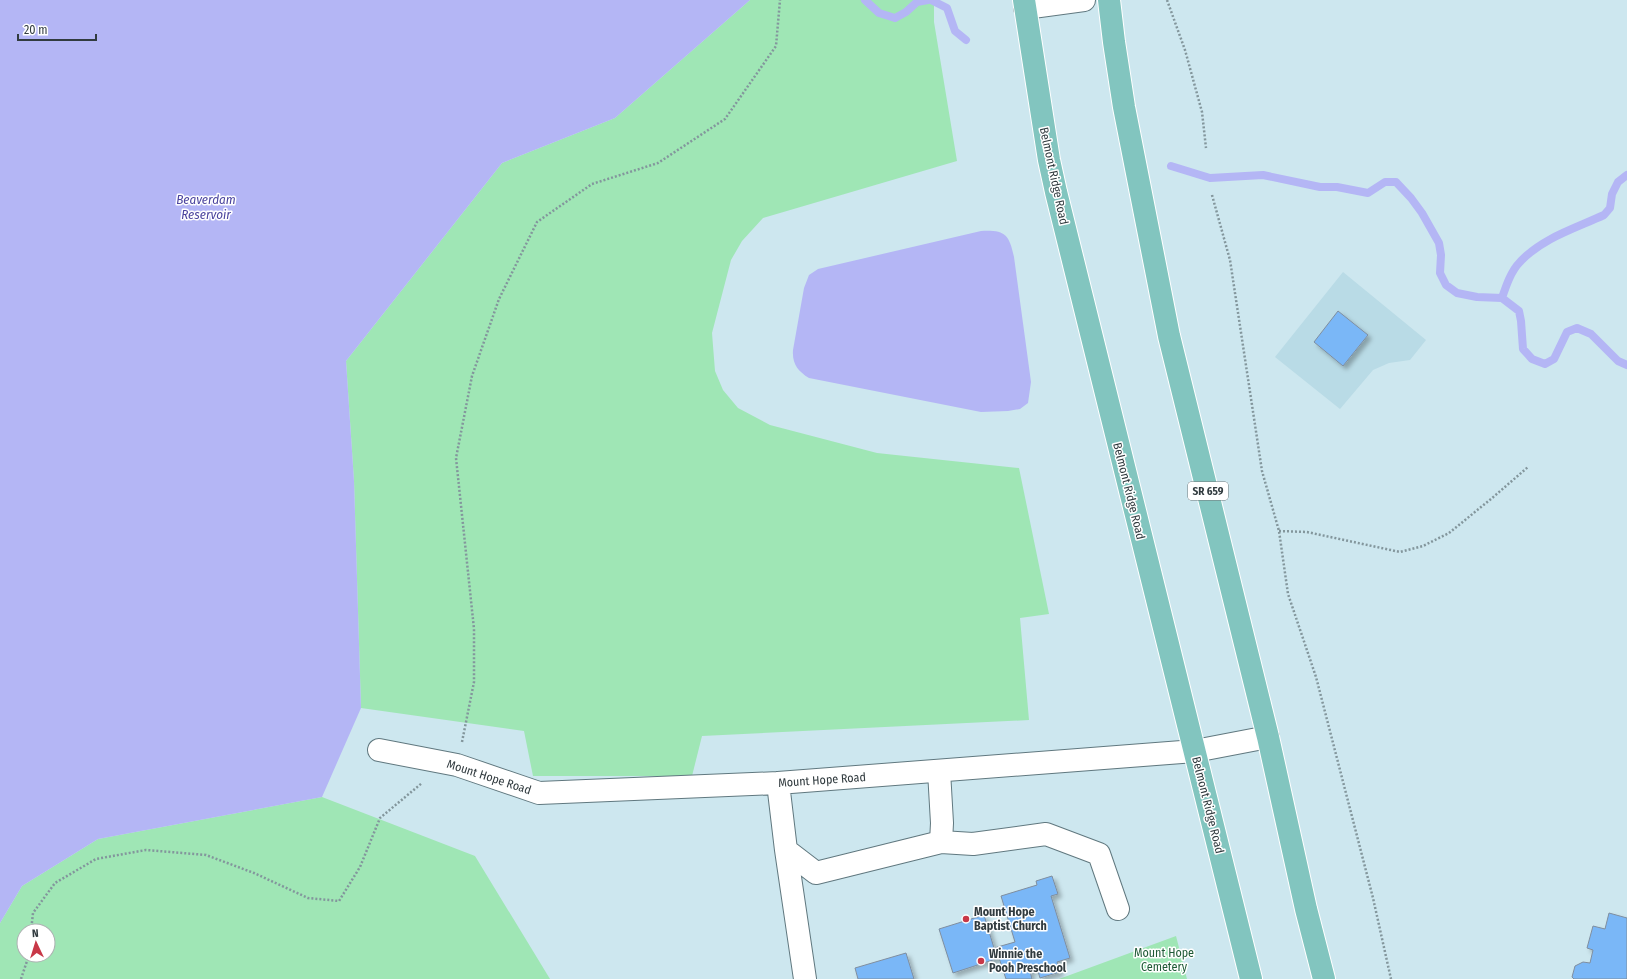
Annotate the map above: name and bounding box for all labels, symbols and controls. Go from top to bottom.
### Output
scale bar [18,16,96,42]
text: 20 m [24,23,48,37]
street label: Belmont Ridge Road [1037,126,1071,226]
water label: Beaverdam Reservoir [176,192,236,222]
street label: Belmont Ridge Road [1110,441,1148,541]
road number: SR 659 [1188,482,1228,500]
street label: Belmont Ridge Road [1189,755,1227,855]
street label: Mount Hope Road [445,757,533,797]
street label: Mount Hope Road [778,770,866,790]
place label: Mount Hope Baptist Church [974,905,1047,933]
marker: Mount Hope Baptist Church [961,914,971,924]
north arrow [16,923,56,963]
text: N [32,927,39,940]
park label: Mount Hope Cemetery [1134,946,1194,974]
place label: Winnie the Pooh Preschool [989,947,1067,975]
marker: Winnie the Pooh Preschool [976,956,986,966]

